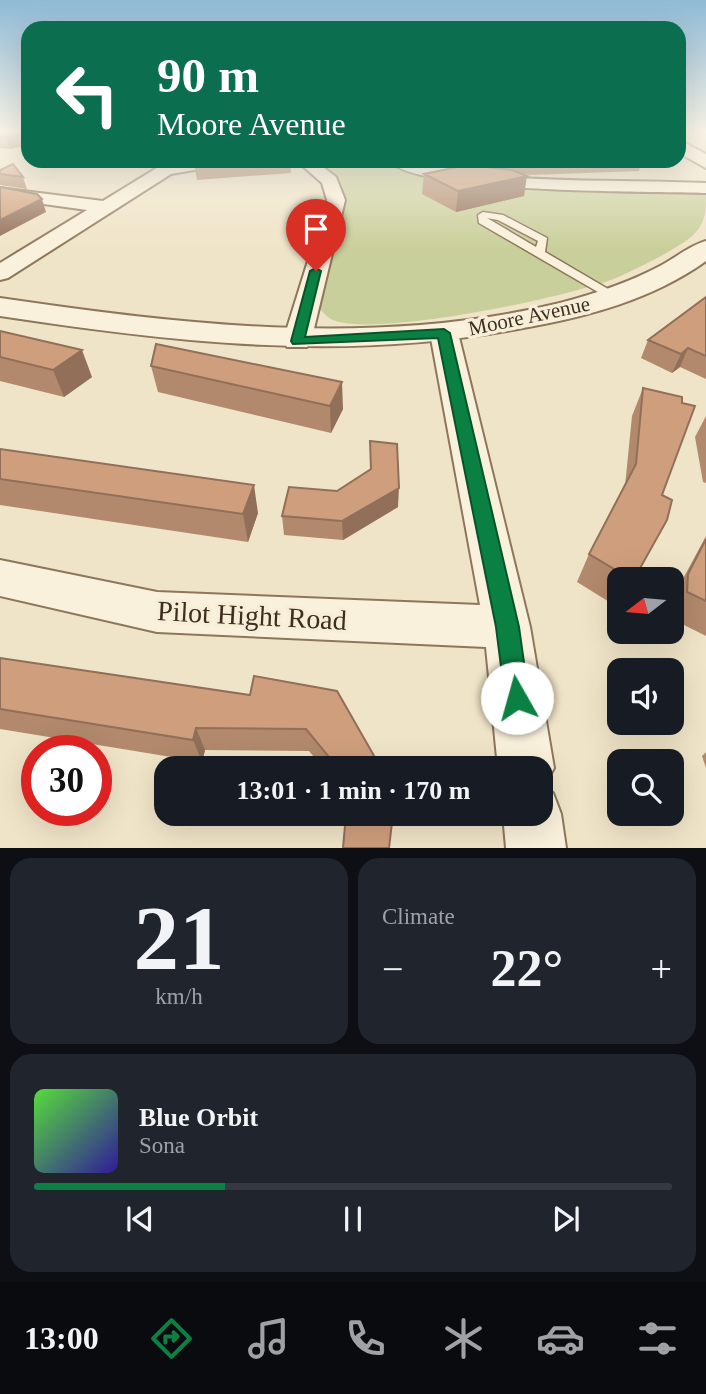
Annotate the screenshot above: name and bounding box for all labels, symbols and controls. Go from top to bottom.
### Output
text: 90 m [157,48,259,103]
icon: left [42,49,133,140]
text: Moore Avenue [157,106,346,142]
pin [286,199,346,271]
icon: arrive [297,210,335,248]
street label: Moore Avenue [466,291,592,341]
north arrow [607,567,684,644]
map controls [607,567,684,826]
street label: Pilot Hight Road [156,595,348,636]
button: sound [607,658,684,735]
position arrow [480,661,554,735]
speed limit sign: 30 [21,735,112,826]
button: search [607,749,684,826]
text: 13:01 · 1 min · 170 m [237,776,471,805]
text: 21 [134,888,225,989]
text: Climate [382,904,455,929]
text: 22° [491,940,563,997]
text: − [382,948,403,990]
text: + [651,948,672,990]
text: km/h [155,984,203,1009]
text: Blue Orbit [139,1103,258,1132]
text: Sona [139,1133,185,1158]
icon: previous [121,1200,159,1238]
icon: pause [334,1200,372,1238]
icon: next [547,1200,585,1238]
icon: directions [147,1314,196,1363]
icon: music [244,1314,293,1363]
icon: phone [341,1314,390,1363]
icon: climate [439,1314,488,1363]
icon: car [536,1314,585,1363]
icon: filters [633,1314,682,1363]
text: 13:00 [24,1320,99,1356]

